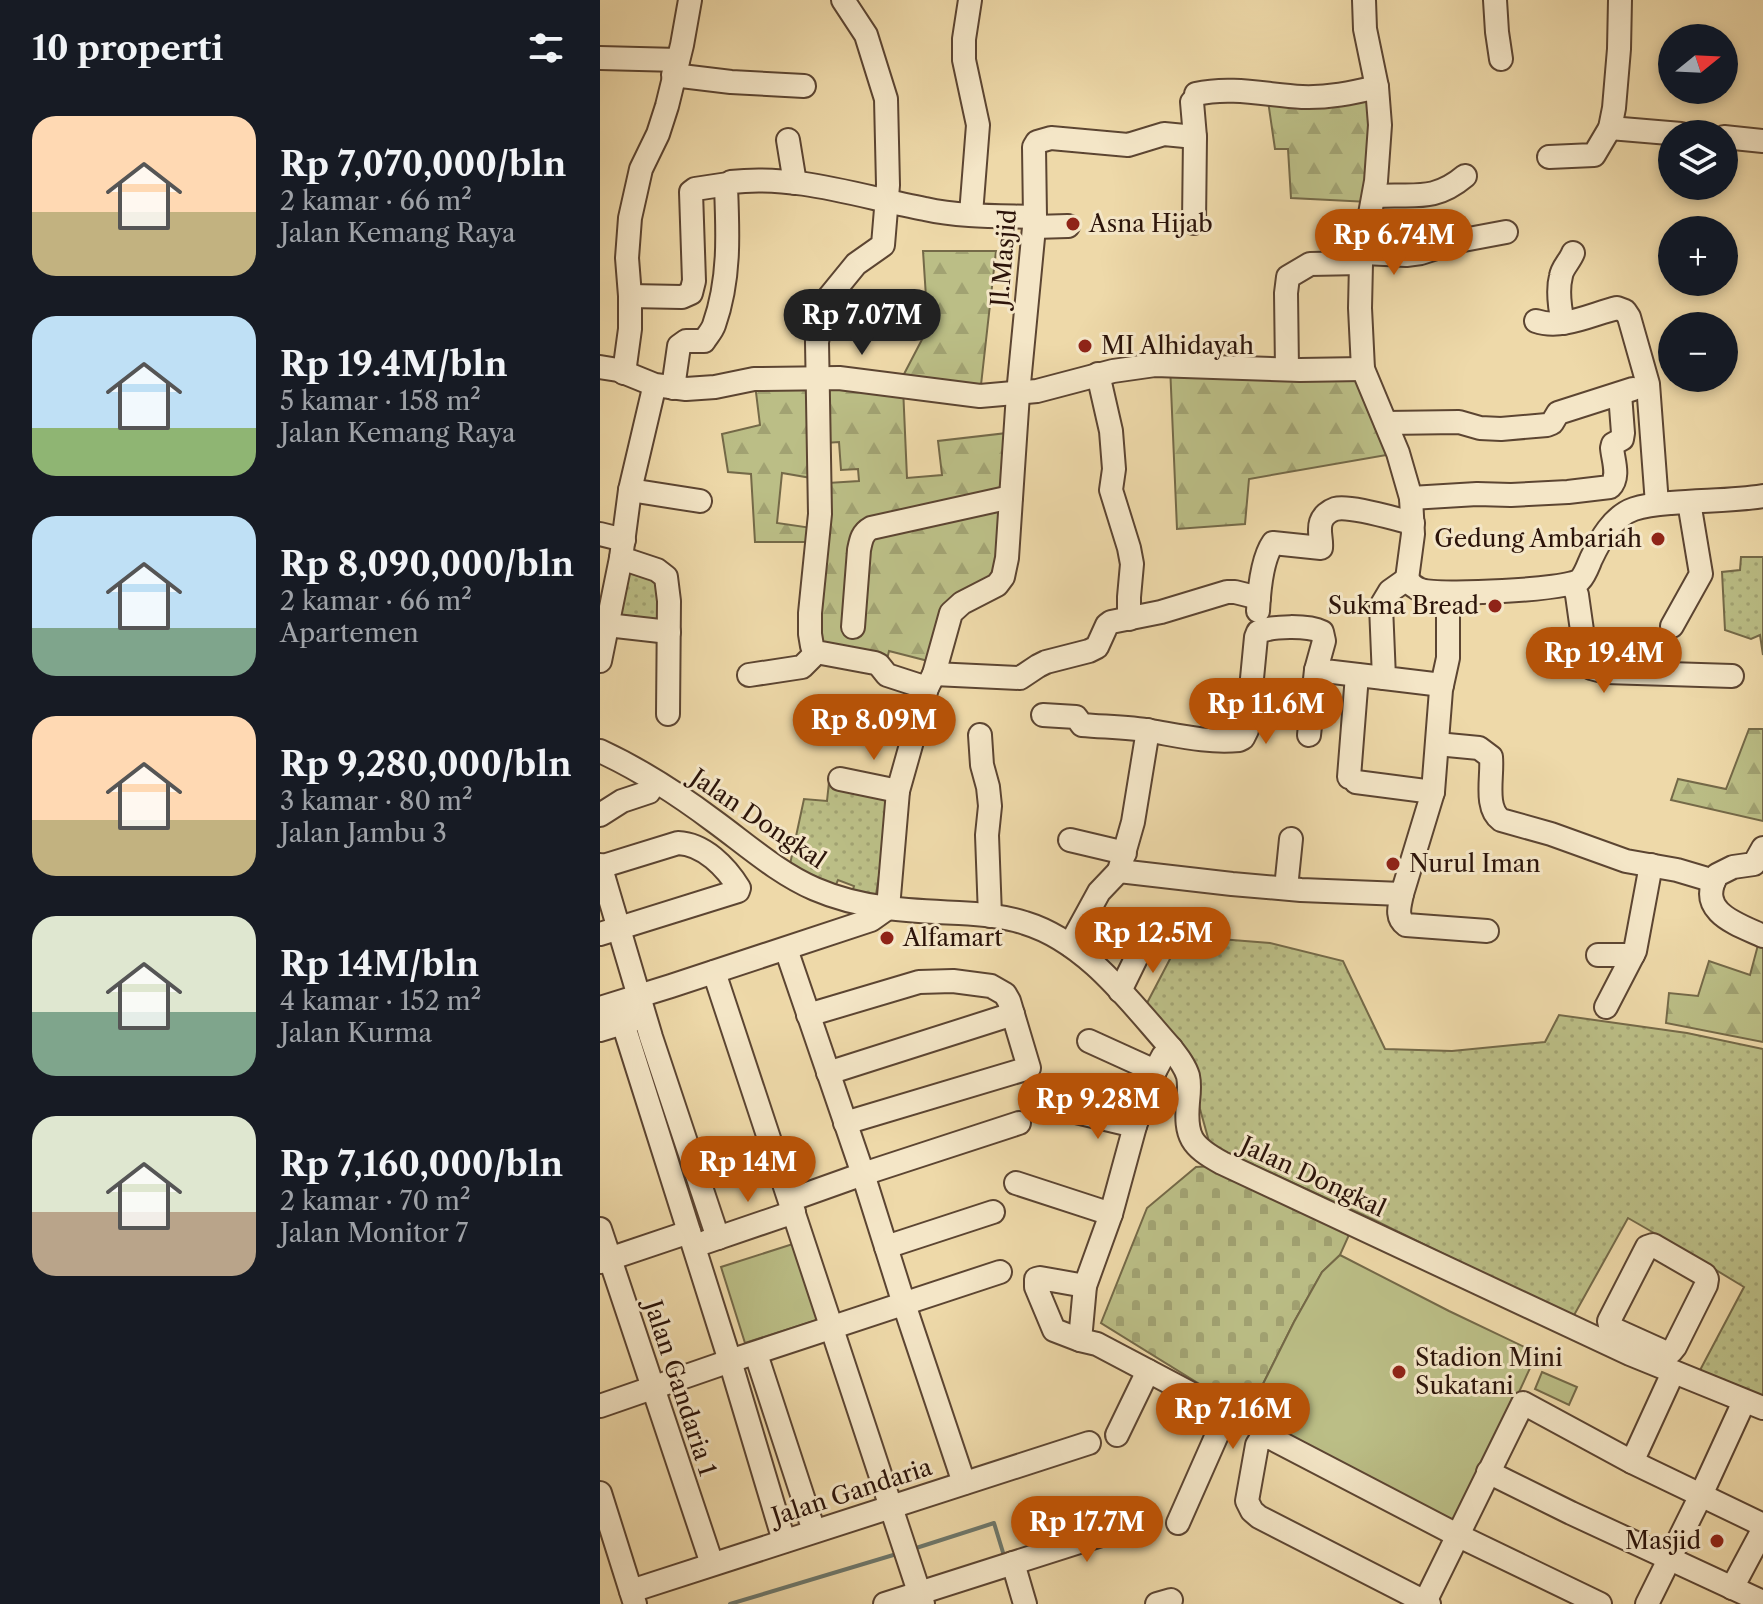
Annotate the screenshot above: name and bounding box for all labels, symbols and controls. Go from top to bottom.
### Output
north arrow [1658,24,1738,104]
map controls [1658,24,1738,392]
icon: filters [524,26,568,70]
text: 10 properti [32,27,223,69]
button: layers [1658,120,1738,200]
text: Rp 7,070,000/bln [280,143,566,185]
icon: home [96,148,192,244]
text: 2 kamar · 66 m² [280,185,472,217]
street label: Jl.Masjid [984,207,1022,312]
place label: Asna Hijab [1088,209,1213,238]
pin: Rp 6.74M [1311,209,1477,277]
marker: Asna Hijab [1064,215,1082,233]
button: + [1658,216,1738,296]
text: Jalan Kemang Raya [280,217,516,249]
text: Rp 6.74M [1333,219,1455,251]
pin: Rp 7.07M [779,289,945,357]
text: Rp 7.07M [802,299,922,331]
button: − [1658,312,1738,392]
place label: MI Alhidayah [1101,331,1254,360]
marker: MI Alhidayah [1076,337,1094,355]
text: Rp 19.4M/bln [280,343,507,385]
icon: home [96,348,192,444]
text: 5 kamar · 158 m² [280,385,481,417]
text: Jalan Kemang Raya [280,417,516,449]
place label: Gedung Ambariah [1434,524,1642,553]
marker: Gedung Ambariah [1649,530,1667,548]
text: Rp 8,090,000/bln [280,543,574,585]
icon: home [96,548,192,644]
text: 2 kamar · 66 m² [280,585,472,617]
place label: Sukma Bread [1328,591,1479,620]
marker: Sukma Bread [1486,597,1504,615]
text: Apartemen [280,617,419,649]
pin: Rp 19.4M [1521,627,1687,695]
text: Rp 19.4M [1544,637,1664,669]
pin: Rp 11.6M [1183,678,1349,746]
text: Rp 11.6M [1207,688,1325,720]
pin: Rp 8.09M [791,694,957,762]
text: Rp 8.09M [811,704,937,736]
text: Rp 9,280,000/bln [280,743,571,785]
icon: home [96,748,192,844]
street label: Jalan Dongkal [682,760,831,875]
text: 3 kamar · 80 m² [280,785,473,817]
text: Jalan Jambu 3 [280,817,447,849]
place label: Nurul Iman [1409,849,1541,878]
marker: Nurul Iman [1384,855,1402,873]
pin: Rp 12.5M [1070,907,1236,975]
text: Rp 12.5M [1093,917,1213,949]
place label: Alfamart [902,923,1003,952]
marker: Alfamart [878,929,896,947]
text: Rp 14M/bln [280,943,479,985]
icon: home [96,948,192,1044]
text: 4 kamar · 152 m² [280,985,481,1017]
text: Jalan Kurma [280,1017,432,1049]
pin: Rp 9.28M [1015,1073,1181,1141]
text: Rp 9.28M [1036,1083,1160,1115]
street label: Jalan Dongkal [1232,1129,1391,1223]
pin: Rp 14M [683,1136,813,1204]
text: Rp 7,160,000/bln [280,1143,563,1185]
text: Rp 14M [699,1146,797,1178]
icon: home [96,1148,192,1244]
text: 2 kamar · 70 m² [280,1185,471,1217]
text: Jalan Monitor 7 [280,1217,468,1249]
street label: Jalan Gandaria 1 [637,1293,722,1479]
place label: Stadion Mini Sukatani [1415,1343,1562,1400]
marker: Stadion Mini Sukatani [1390,1363,1408,1381]
pin: Rp 7.16M [1150,1383,1316,1451]
text: Rp 7.16M [1174,1393,1292,1425]
street label: Jalan Gandaria [764,1452,936,1532]
pin: Rp 17.7M [1004,1496,1170,1564]
text: Rp 17.7M [1029,1506,1145,1538]
place label: Masjid [1625,1526,1701,1555]
marker: Masjid [1708,1532,1726,1550]

